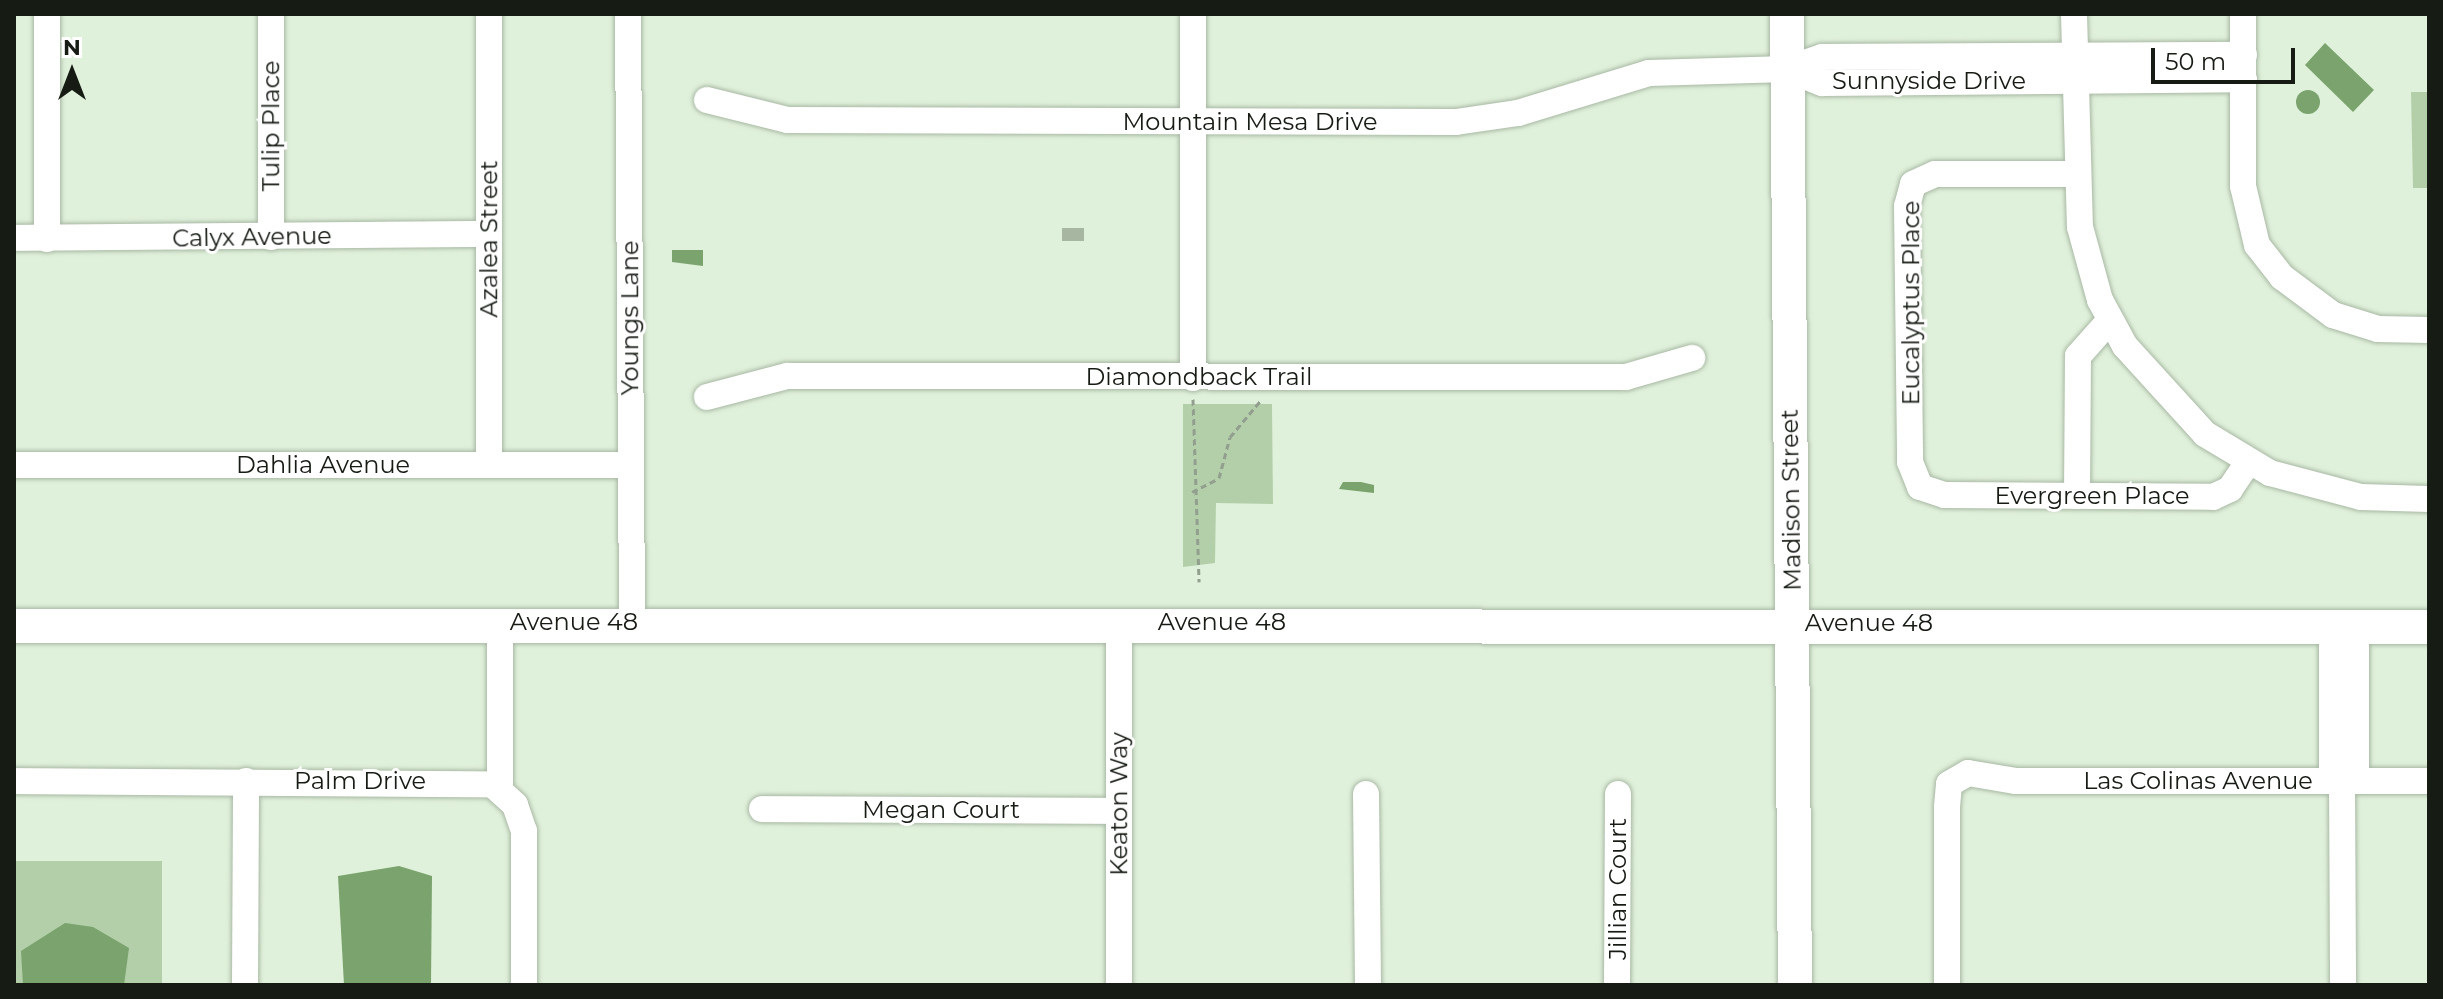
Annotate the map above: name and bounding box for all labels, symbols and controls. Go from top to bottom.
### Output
north arrow [32,32,112,112]
scale bar [2155,32,2299,82]
text: N [63,34,81,61]
text: 50 m [2165,47,2226,76]
street label: Tulip Place [257,61,285,191]
street label: Sunnyside Drive [1832,67,2026,95]
street label: Mountain Mesa Drive [1122,108,1378,136]
street label: Azalea Street [475,160,503,318]
street label: Eucalyptus Place [1897,201,1925,405]
street label: Calyx Avenue [172,221,332,253]
street label: Youngs Lane [616,241,644,395]
street label: Diamondback Trail [1086,363,1312,391]
street label: Madison Street [1775,409,1807,591]
street label: Dahlia Avenue [236,451,410,479]
street label: Evergreen Place [1994,482,2190,510]
street label: Avenue 48 [510,608,638,636]
street label: Avenue 48 [1158,608,1286,636]
street label: Avenue 48 [1805,609,1933,637]
street label: Keaton Way [1105,732,1133,876]
street label: Palm Drive [294,767,426,795]
street label: Las Colinas Avenue [2083,767,2313,795]
street label: Megan Court [862,796,1020,824]
street label: Jillian Court [1604,818,1632,960]

